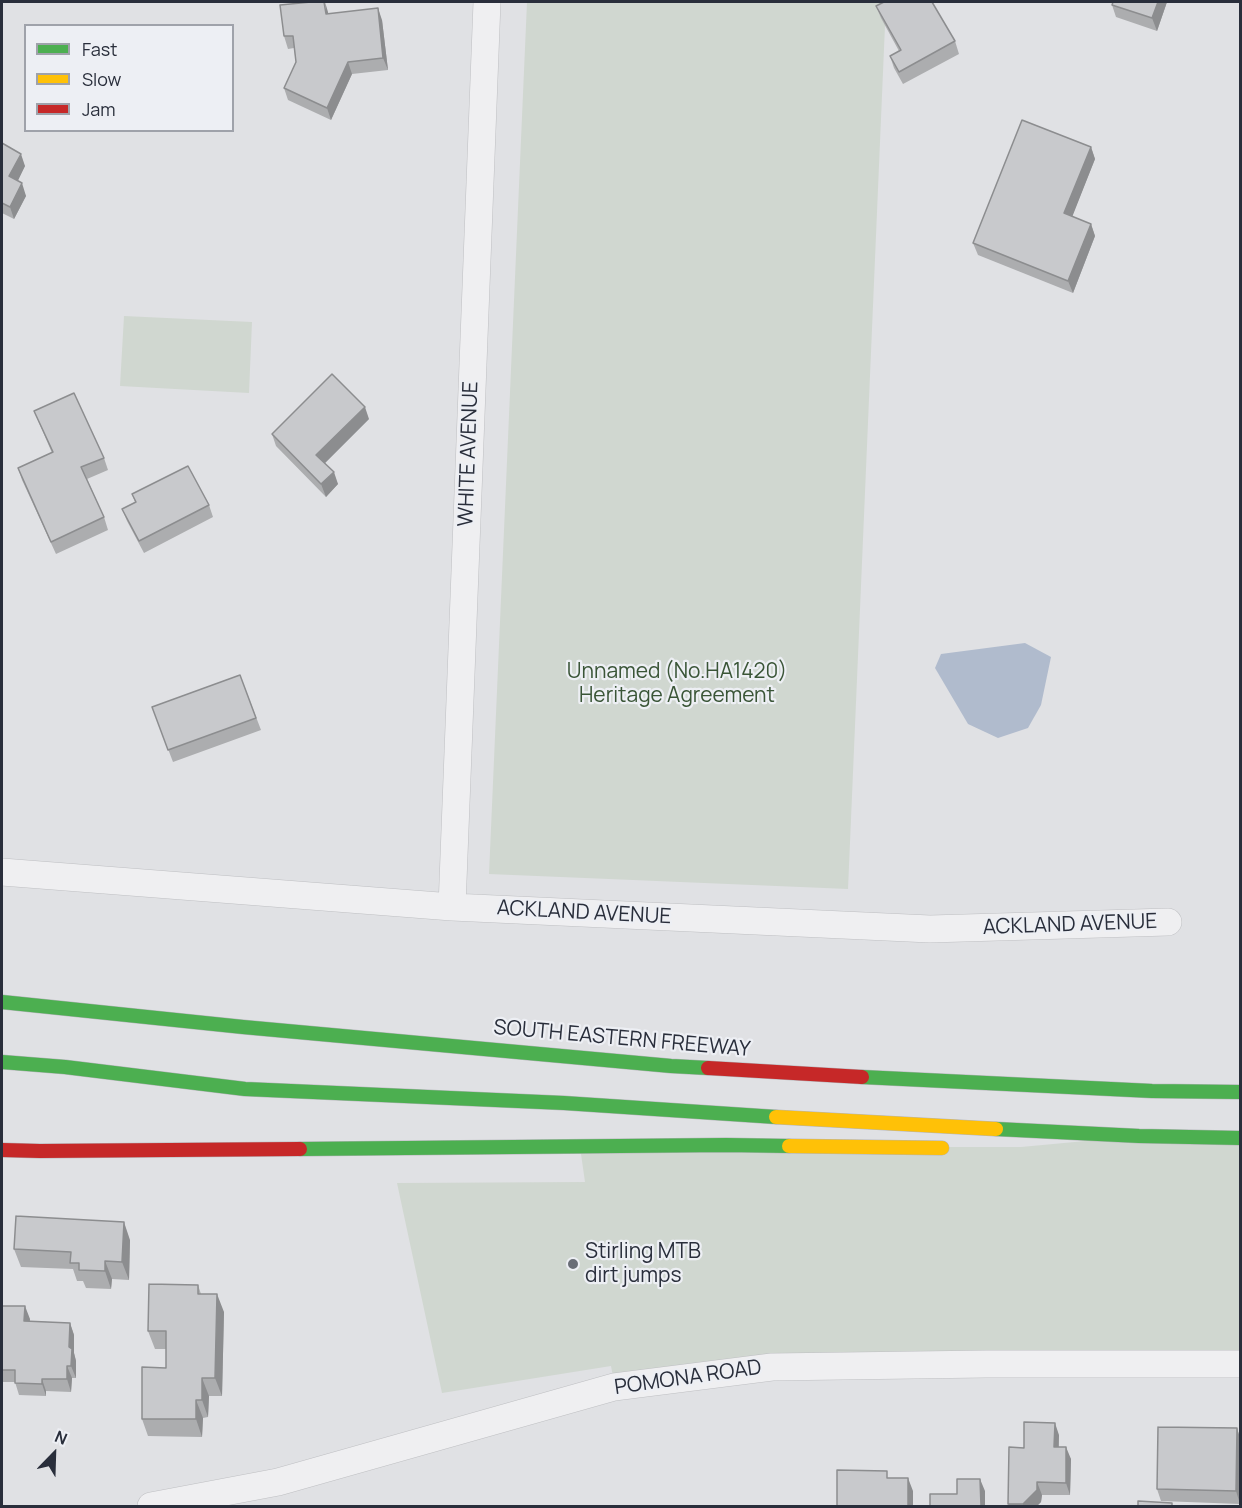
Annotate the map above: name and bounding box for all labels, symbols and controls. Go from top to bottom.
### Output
legend [24,24,234,132]
text: Fast [82,37,117,61]
text: Slow [82,67,121,91]
text: Jam [82,97,116,121]
street label: WHITE AVENUE [454,381,484,527]
park label: Unnamed (No.HA1420) Heritage Agreement [567,659,787,709]
street label: ACKLAND AVENUE [496,896,672,930]
street label: ACKLAND AVENUE [982,909,1158,941]
street label: SOUTH EASTERN FREEWAY [493,1015,751,1063]
place label: Stirling MTB dirt jumps [585,1239,701,1289]
marker: Stirling MTB dirt jumps [566,1257,580,1271]
street label: POMONA ROAD [613,1355,763,1401]
north arrow [24,1424,84,1484]
text: N [51,1425,71,1450]

